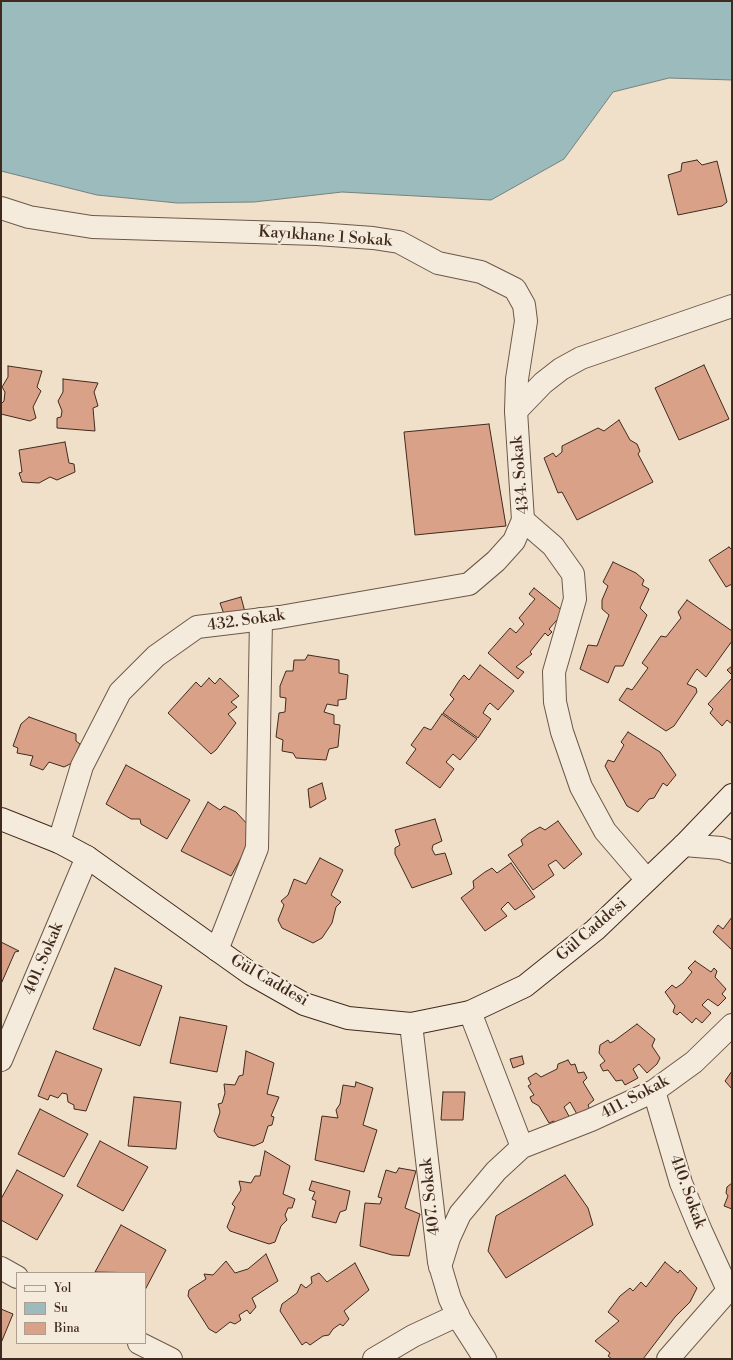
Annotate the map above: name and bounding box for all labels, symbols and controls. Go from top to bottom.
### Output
street label: Kayıkhane 1 Sokak [258,223,392,251]
street label: 434. Sokak [508,435,534,515]
street label: 432. Sokak [206,606,286,636]
street label: Gül Caddesi [553,894,631,966]
street label: 401. Sokak [20,920,68,998]
street label: Gül Caddesi [227,951,311,1011]
street label: 411. Sokak [598,1072,672,1124]
street label: 410. Sokak [665,1153,709,1231]
street label: 407. Sokak [417,1157,445,1237]
legend [16,1272,146,1344]
text: Yol [54,1281,71,1296]
text: Su [54,1301,68,1316]
text: Bina [54,1321,80,1336]

